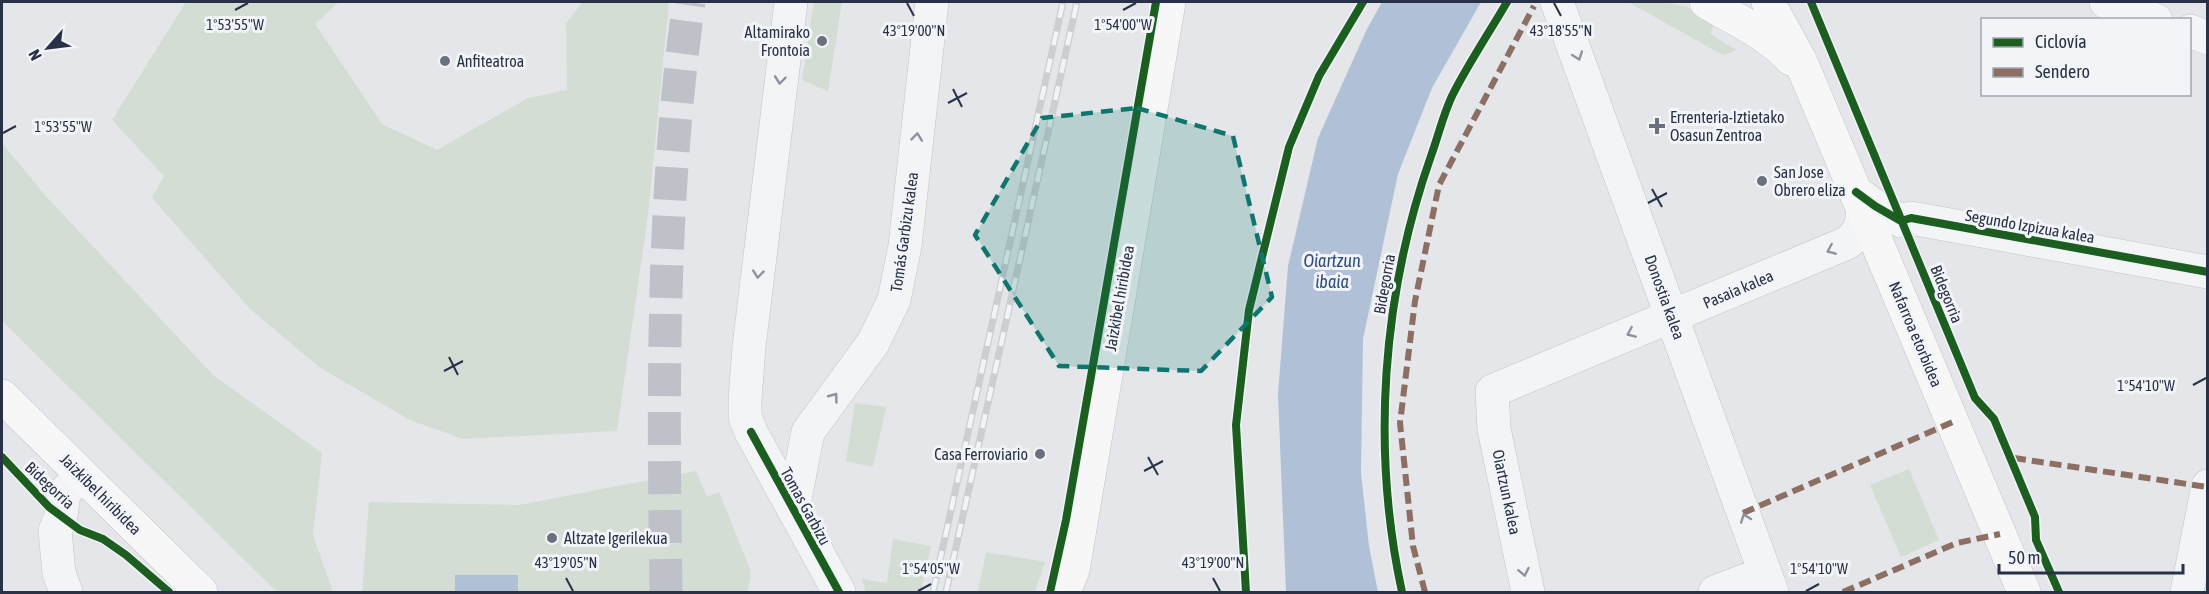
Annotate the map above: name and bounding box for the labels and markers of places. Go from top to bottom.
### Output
place label: Altamirako Frontoia [745,23,810,59]
marker: Altamirako Frontoia [815,34,829,48]
place label: Anfiteatroa [457,52,524,70]
marker: Anfiteatroa [438,54,452,68]
place label: Errenteria-Iztietako Osasun Zentroa [1670,108,1785,144]
marker: Errenteria-Iztietako Osasun Zentroa [1648,117,1666,135]
place label: San Jose Obrero eliza [1774,163,1846,199]
marker: San Jose Obrero eliza [1755,174,1769,188]
place label: Casa Ferroviario [934,445,1028,463]
marker: Casa Ferroviario [1033,447,1047,461]
place label: Altzate Igerilekua [564,529,668,548]
marker: Altzate Igerilekua [545,531,559,545]

